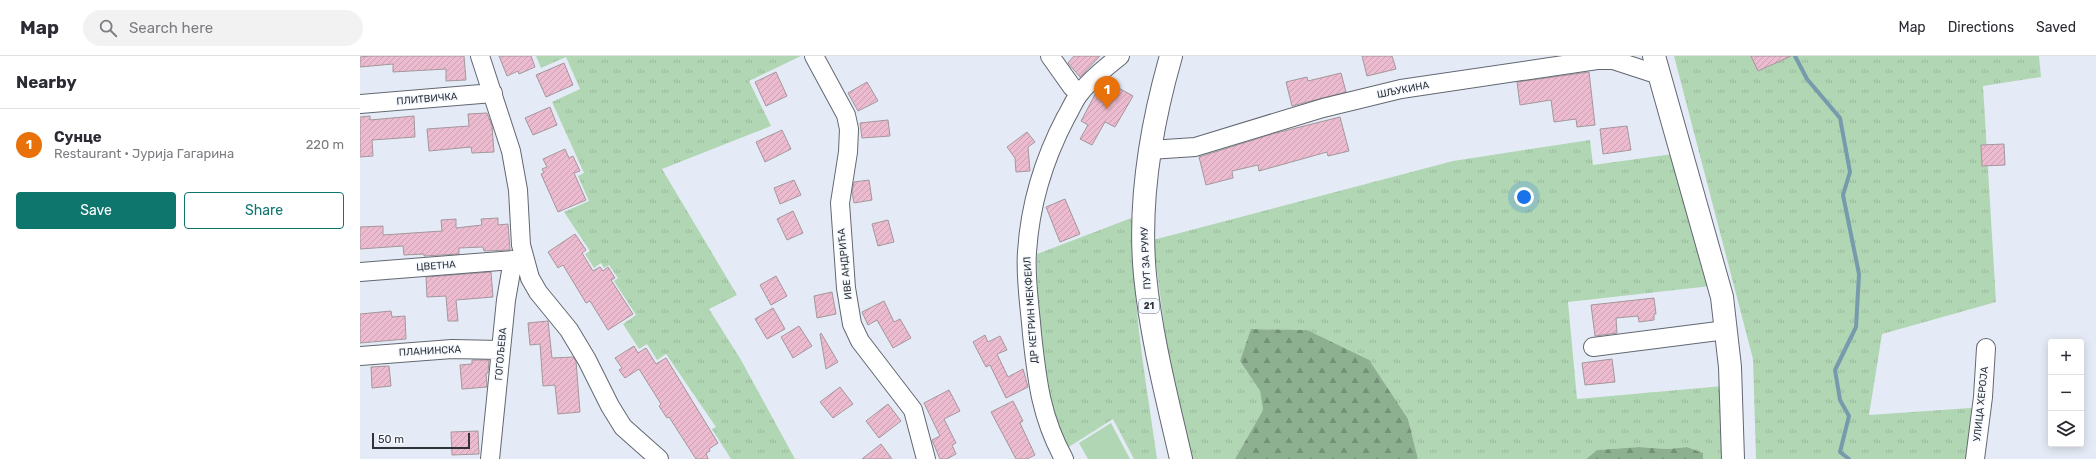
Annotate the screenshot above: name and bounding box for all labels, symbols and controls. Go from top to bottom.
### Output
search box [83,10,363,46]
text: Map [20,16,59,39]
icon: search [97,17,119,39]
text: Search here [129,19,213,37]
text: Map [1899,19,1926,36]
text: Directions [1948,19,2014,36]
text: Saved [2036,19,2076,36]
text: Nearby [16,72,77,92]
pin: 1 [1094,76,1120,109]
street label: ШЉУКИНА [1376,79,1430,101]
street label: ПЛИТВИЧКА [396,90,458,108]
text: Сунце [54,128,102,146]
text: 1 [26,137,32,152]
text: 220 m [306,137,344,152]
text: Restaurant · Јурија Гагарина [54,146,234,161]
your location [1514,187,1534,207]
button: Save [16,192,176,229]
button: Share [184,192,344,229]
street label: ПУТ ЗА РУМУ [1138,226,1154,290]
street label: ИВЕ АНДРИЋА [835,228,855,300]
street label: ДР КЕТРИН МЕКФЕИЛ [1021,256,1041,364]
street label: ЦВЕТНА [416,259,457,273]
road number: 21 [1139,299,1159,313]
street label: ГОГОЉЕВА [493,327,509,381]
map controls [2048,339,2084,447]
button: + [2048,339,2084,375]
street label: ПЛАНИНСКА [399,343,462,359]
street label: УЛИЦА ХЕРОЈА [1971,366,1991,442]
button: − [2048,375,2084,411]
button: layers [2048,411,2084,447]
scale bar [372,431,470,450]
text: 50 m [378,433,404,446]

